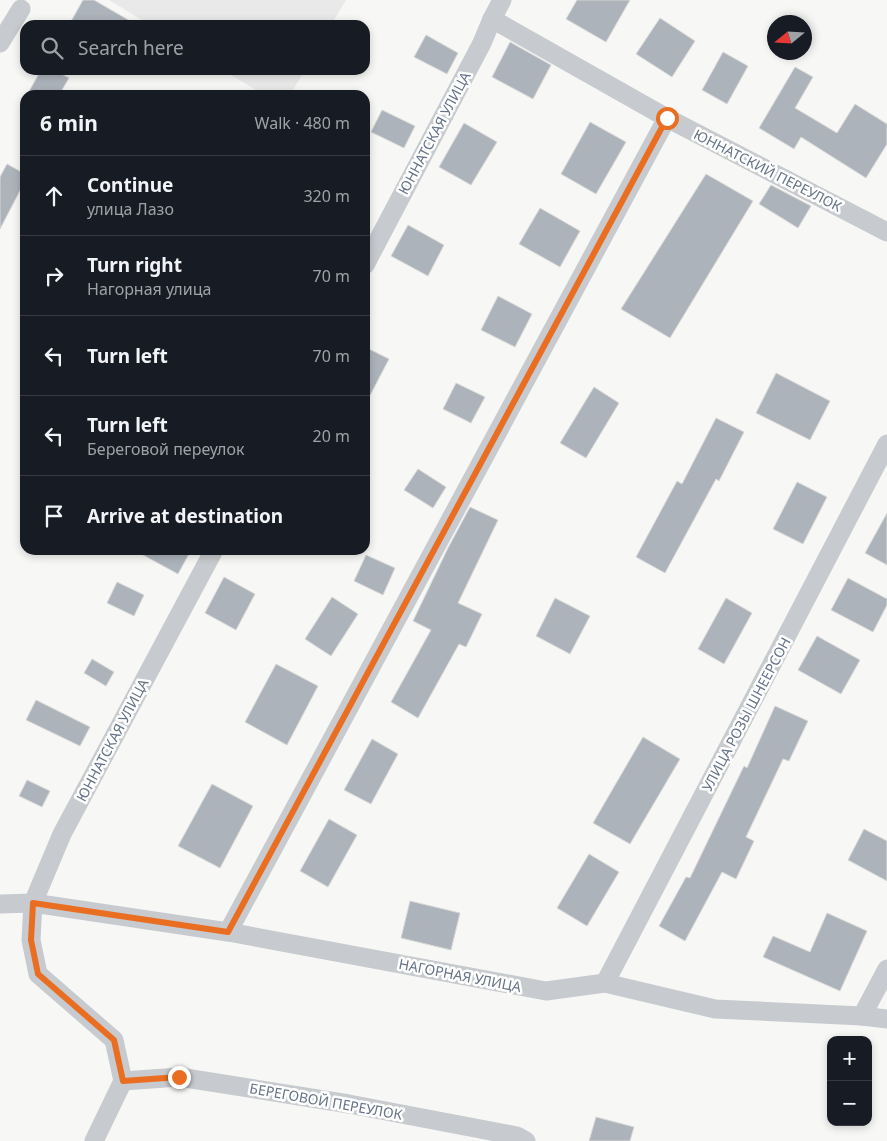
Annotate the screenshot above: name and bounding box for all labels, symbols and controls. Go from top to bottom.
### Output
north arrow [767,15,812,60]
search box [20,20,370,75]
icon: search [38,34,66,62]
text: Search here [78,35,184,61]
street label: ЮННАТСКАЯ УЛИЦА [394,68,474,198]
route start [656,107,679,130]
text: 6 min [40,109,98,137]
text: Walk · 480 m [255,112,350,134]
street label: ЮННАТСКИЙ ПЕРЕУЛОК [691,124,845,216]
text: Continue [87,172,173,198]
icon: ahead [40,182,68,210]
text: 320 m [303,185,350,207]
text: улица Лазо [87,198,174,220]
text: Turn right [87,252,182,278]
icon: right [40,262,68,290]
text: 70 m [313,265,350,287]
text: Нагорная улица [87,278,211,300]
icon: left [40,342,68,370]
text: Turn left [87,343,168,369]
text: 70 m [313,345,350,367]
text: Turn left [87,412,168,438]
icon: left [40,422,68,450]
text: 20 m [313,425,350,447]
text: Береговой переулок [87,438,244,460]
icon: arrive [40,502,68,530]
text: Arrive at destination [87,503,283,529]
street label: УЛИЦА РОЗЫ ШНЕЕРСОН [697,634,795,794]
street label: ЮННАТСКАЯ УЛИЦА [72,675,152,805]
street label: НАГОРНАЯ УЛИЦА [397,954,523,996]
map controls [827,1036,872,1126]
button: + [827,1036,872,1081]
route end [168,1066,191,1089]
street label: БЕРЕГОВОЙ ПЕРЕУЛОК [248,1078,404,1124]
button: − [827,1081,872,1126]

